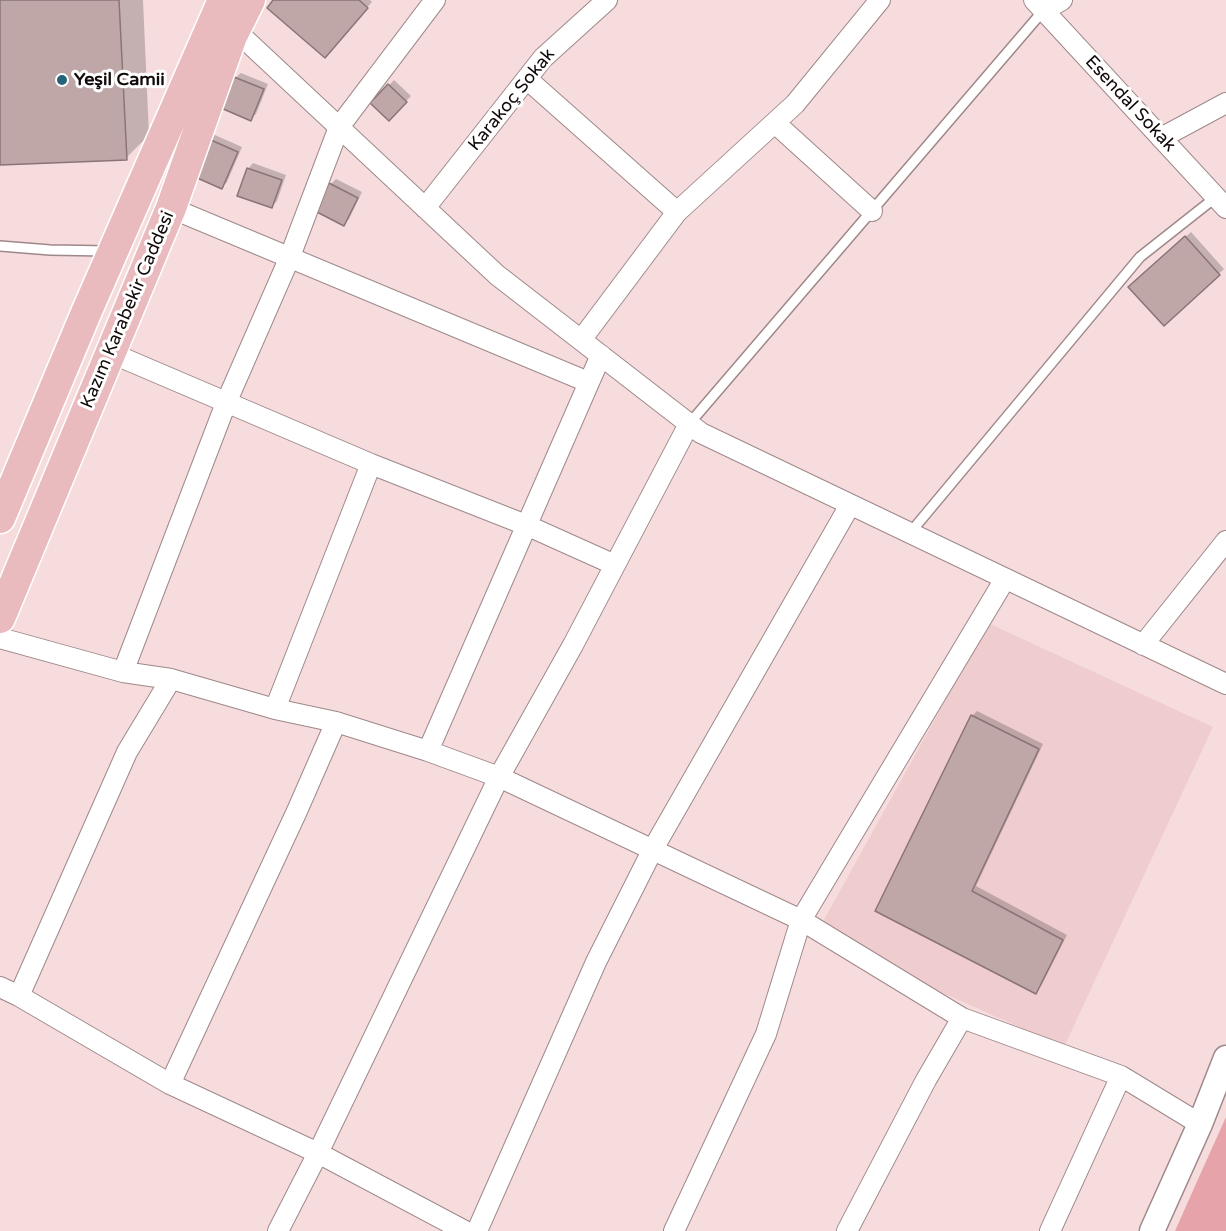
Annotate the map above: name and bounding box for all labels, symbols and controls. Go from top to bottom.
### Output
street label: Karakoç Sokak [464,44,560,156]
street label: Esendal Sokak [1080,52,1180,156]
place label: Yeşil Camii [74,69,165,91]
marker: Yeşil Camii [55,73,69,87]
street label: Kazım Karabekir Caddesi [77,208,179,412]

